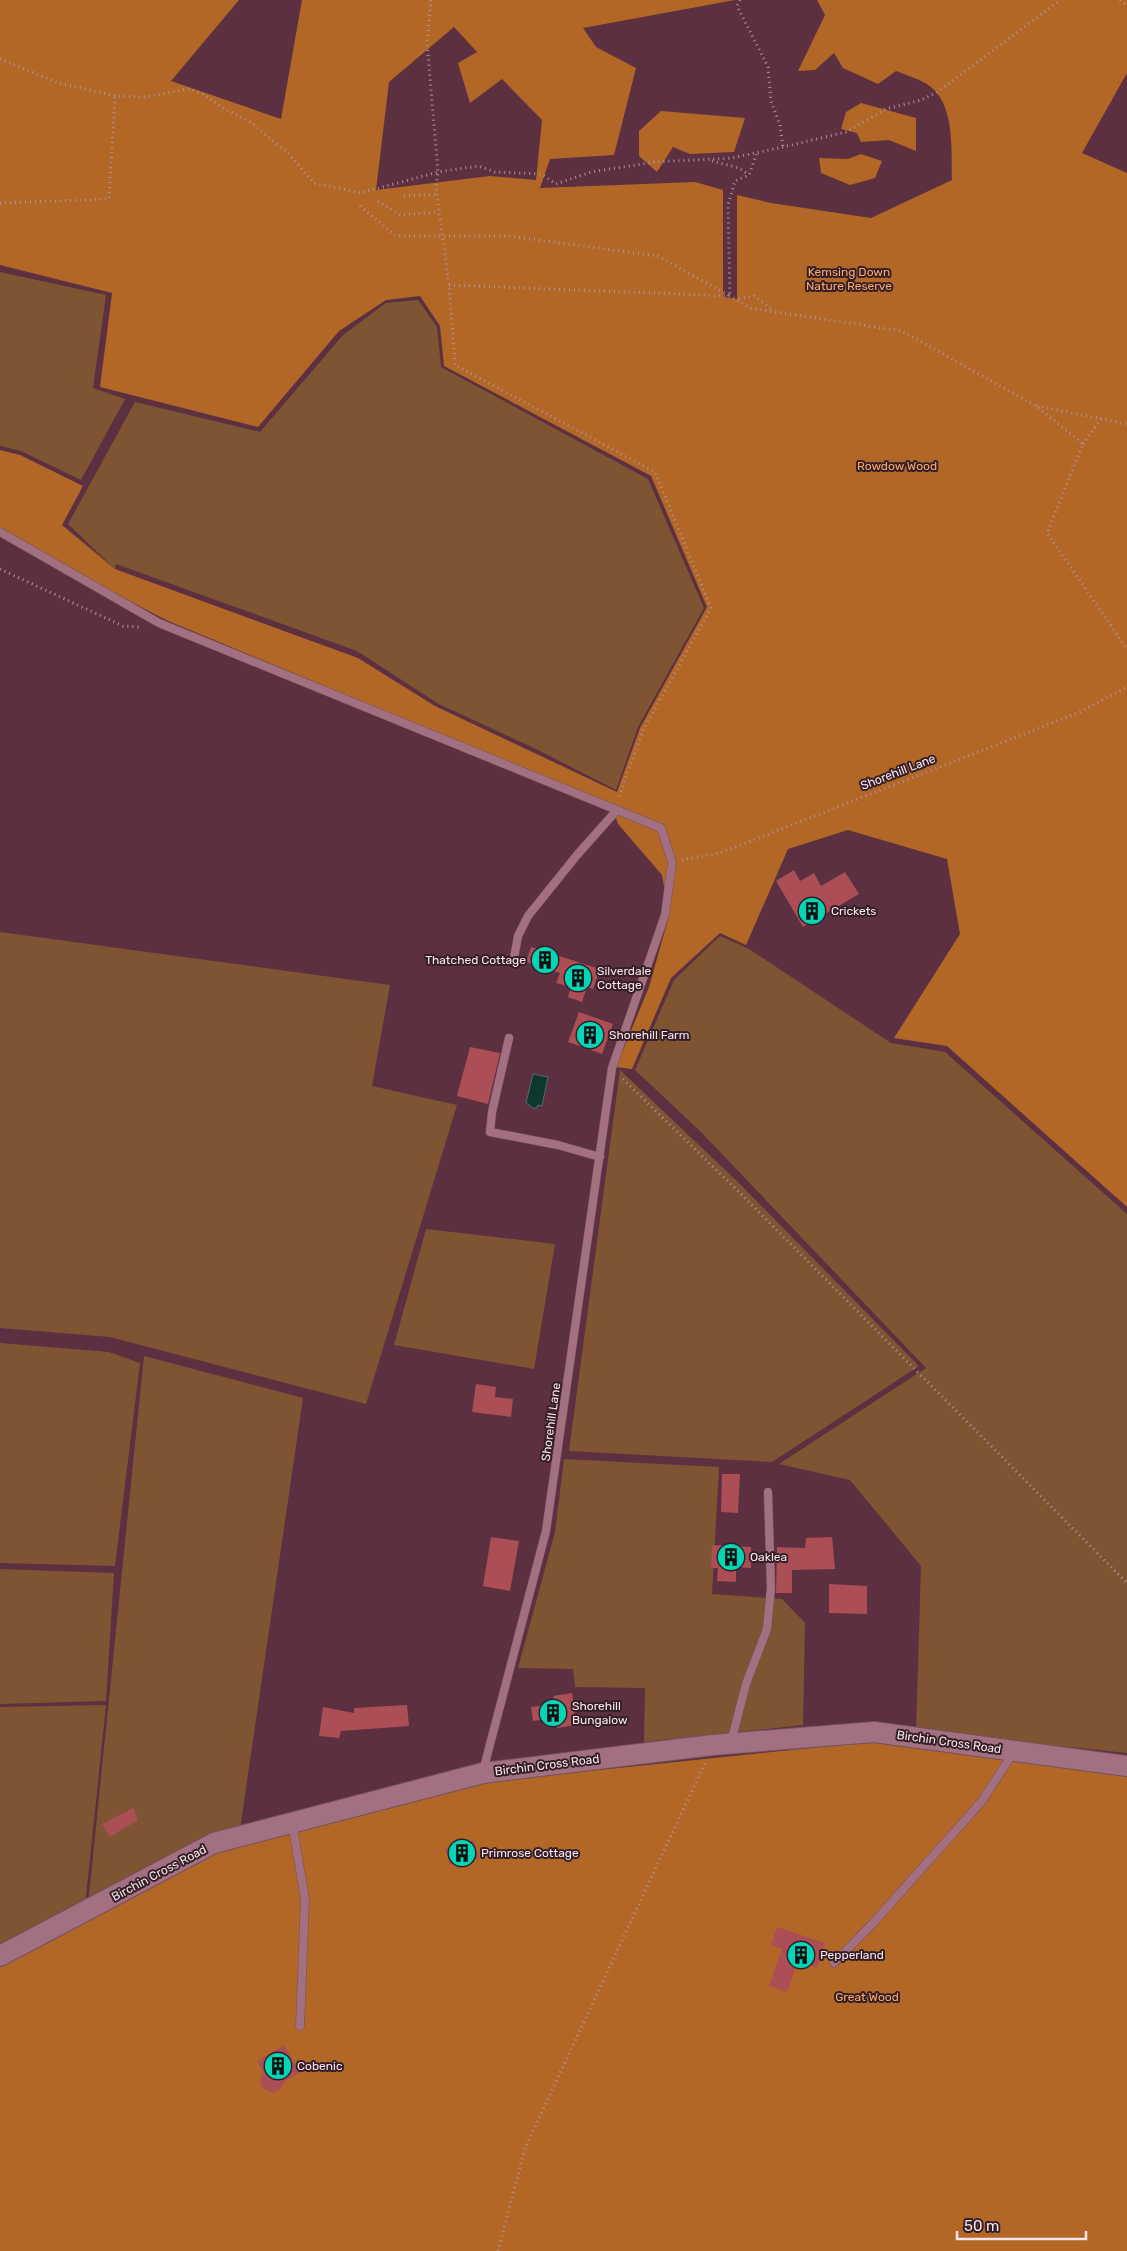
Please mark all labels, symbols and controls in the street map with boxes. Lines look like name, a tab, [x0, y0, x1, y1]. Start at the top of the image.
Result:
park label: Kemsing Down Nature Reserve	[806, 265, 892, 293]
park label: Rowdow Wood	[857, 459, 937, 473]
street label: Shorehill Lane	[859, 751, 938, 793]
building icon: Crickets	[797, 896, 827, 926]
place label: Crickets	[831, 904, 876, 918]
building icon: Thatched Cottage	[530, 945, 560, 975]
place label: Thatched Cottage	[425, 953, 526, 967]
building icon: Silverdale Cottage	[563, 963, 593, 993]
place label: Silverdale Cottage	[597, 964, 652, 992]
building icon: Shorehill Farm	[575, 1020, 605, 1050]
place label: Shorehill Farm	[609, 1028, 689, 1042]
street label: Shorehill Lane	[539, 1382, 563, 1462]
building icon: Oaklea	[716, 1542, 746, 1572]
place label: Oaklea	[750, 1550, 787, 1564]
building icon: Shorehill Bungalow	[538, 1698, 568, 1728]
place label: Shorehill Bungalow	[572, 1699, 628, 1727]
street label: Birchin Cross Road	[896, 1728, 1002, 1756]
street label: Birchin Cross Road	[494, 1752, 600, 1778]
building icon: Primrose Cottage	[447, 1838, 477, 1868]
street label: Birchin Cross Road	[109, 1842, 209, 1904]
place label: Primrose Cottage	[481, 1846, 579, 1860]
building icon: Pepperland	[786, 1940, 816, 1970]
place label: Pepperland	[820, 1948, 884, 1962]
park label: Great Wood	[835, 1990, 899, 2004]
building icon: Cobenic	[263, 2051, 293, 2081]
place label: Cobenic	[297, 2059, 343, 2073]
scale bar	[957, 2208, 1086, 2240]
text: 50 m	[964, 2217, 999, 2235]

